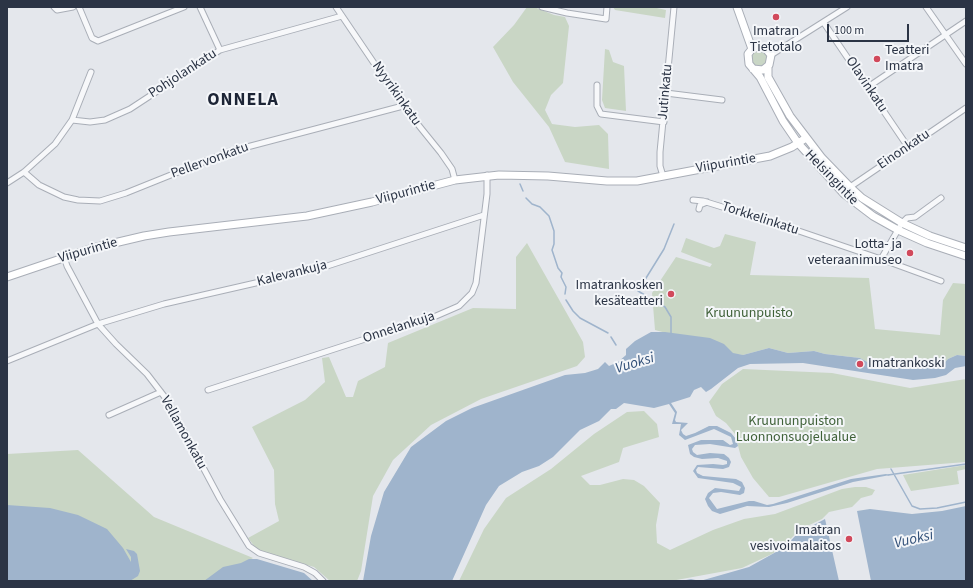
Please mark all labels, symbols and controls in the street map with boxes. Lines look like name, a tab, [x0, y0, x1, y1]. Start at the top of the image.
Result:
marker: Imatran Tietotalo	[771, 12, 781, 22]
scale bar	[829, 16, 911, 42]
text: 100 m	[834, 22, 864, 39]
place label: Imatran Tietotalo	[750, 24, 802, 56]
place label: Teatteri Imatra	[885, 43, 929, 76]
street label: Pohjolankatu	[146, 46, 220, 102]
street label: Olavinkatu	[841, 54, 891, 116]
marker: Teatteri Imatra	[872, 54, 882, 64]
street label: Nyyrikinkatu	[368, 59, 424, 129]
street label: Jutinkatu	[655, 63, 677, 121]
district label: ONNELA	[207, 90, 279, 112]
street label: Einonkatu	[875, 126, 933, 174]
street label: Pellervonkatu	[169, 139, 251, 183]
street label: Helsingintie	[801, 147, 861, 209]
street label: Viipurintie	[695, 150, 757, 178]
street label: Viipurintie	[375, 177, 437, 209]
street label: Torkkelinkatu	[719, 199, 801, 239]
street label: Viipurintie	[57, 235, 119, 267]
place label: Lotta- ja veteraanimuseo	[808, 237, 902, 270]
marker: Lotta- ja veteraanimuseo	[905, 248, 915, 258]
street label: Kalevankuja	[255, 257, 329, 291]
place label: Imatrankosken kesäteatteri	[575, 278, 663, 310]
marker: Imatrankosken kesäteatteri	[666, 289, 676, 299]
park label: Kruununpuisto	[705, 306, 793, 322]
street label: Onnelankuja	[361, 308, 437, 348]
water label: Vuoksi	[614, 350, 656, 378]
place label: Imatrankoski	[868, 356, 945, 372]
marker: Imatrankoski	[855, 359, 865, 369]
street label: Vellamonkatu	[156, 394, 210, 472]
park label: Kruununpuiston Luonnonsuojelualue	[736, 414, 856, 446]
place label: Imatran vesivoimalaitos	[750, 523, 841, 556]
water label: Vuoksi	[893, 527, 935, 553]
marker: Imatran vesivoimalaitos	[844, 534, 854, 544]

